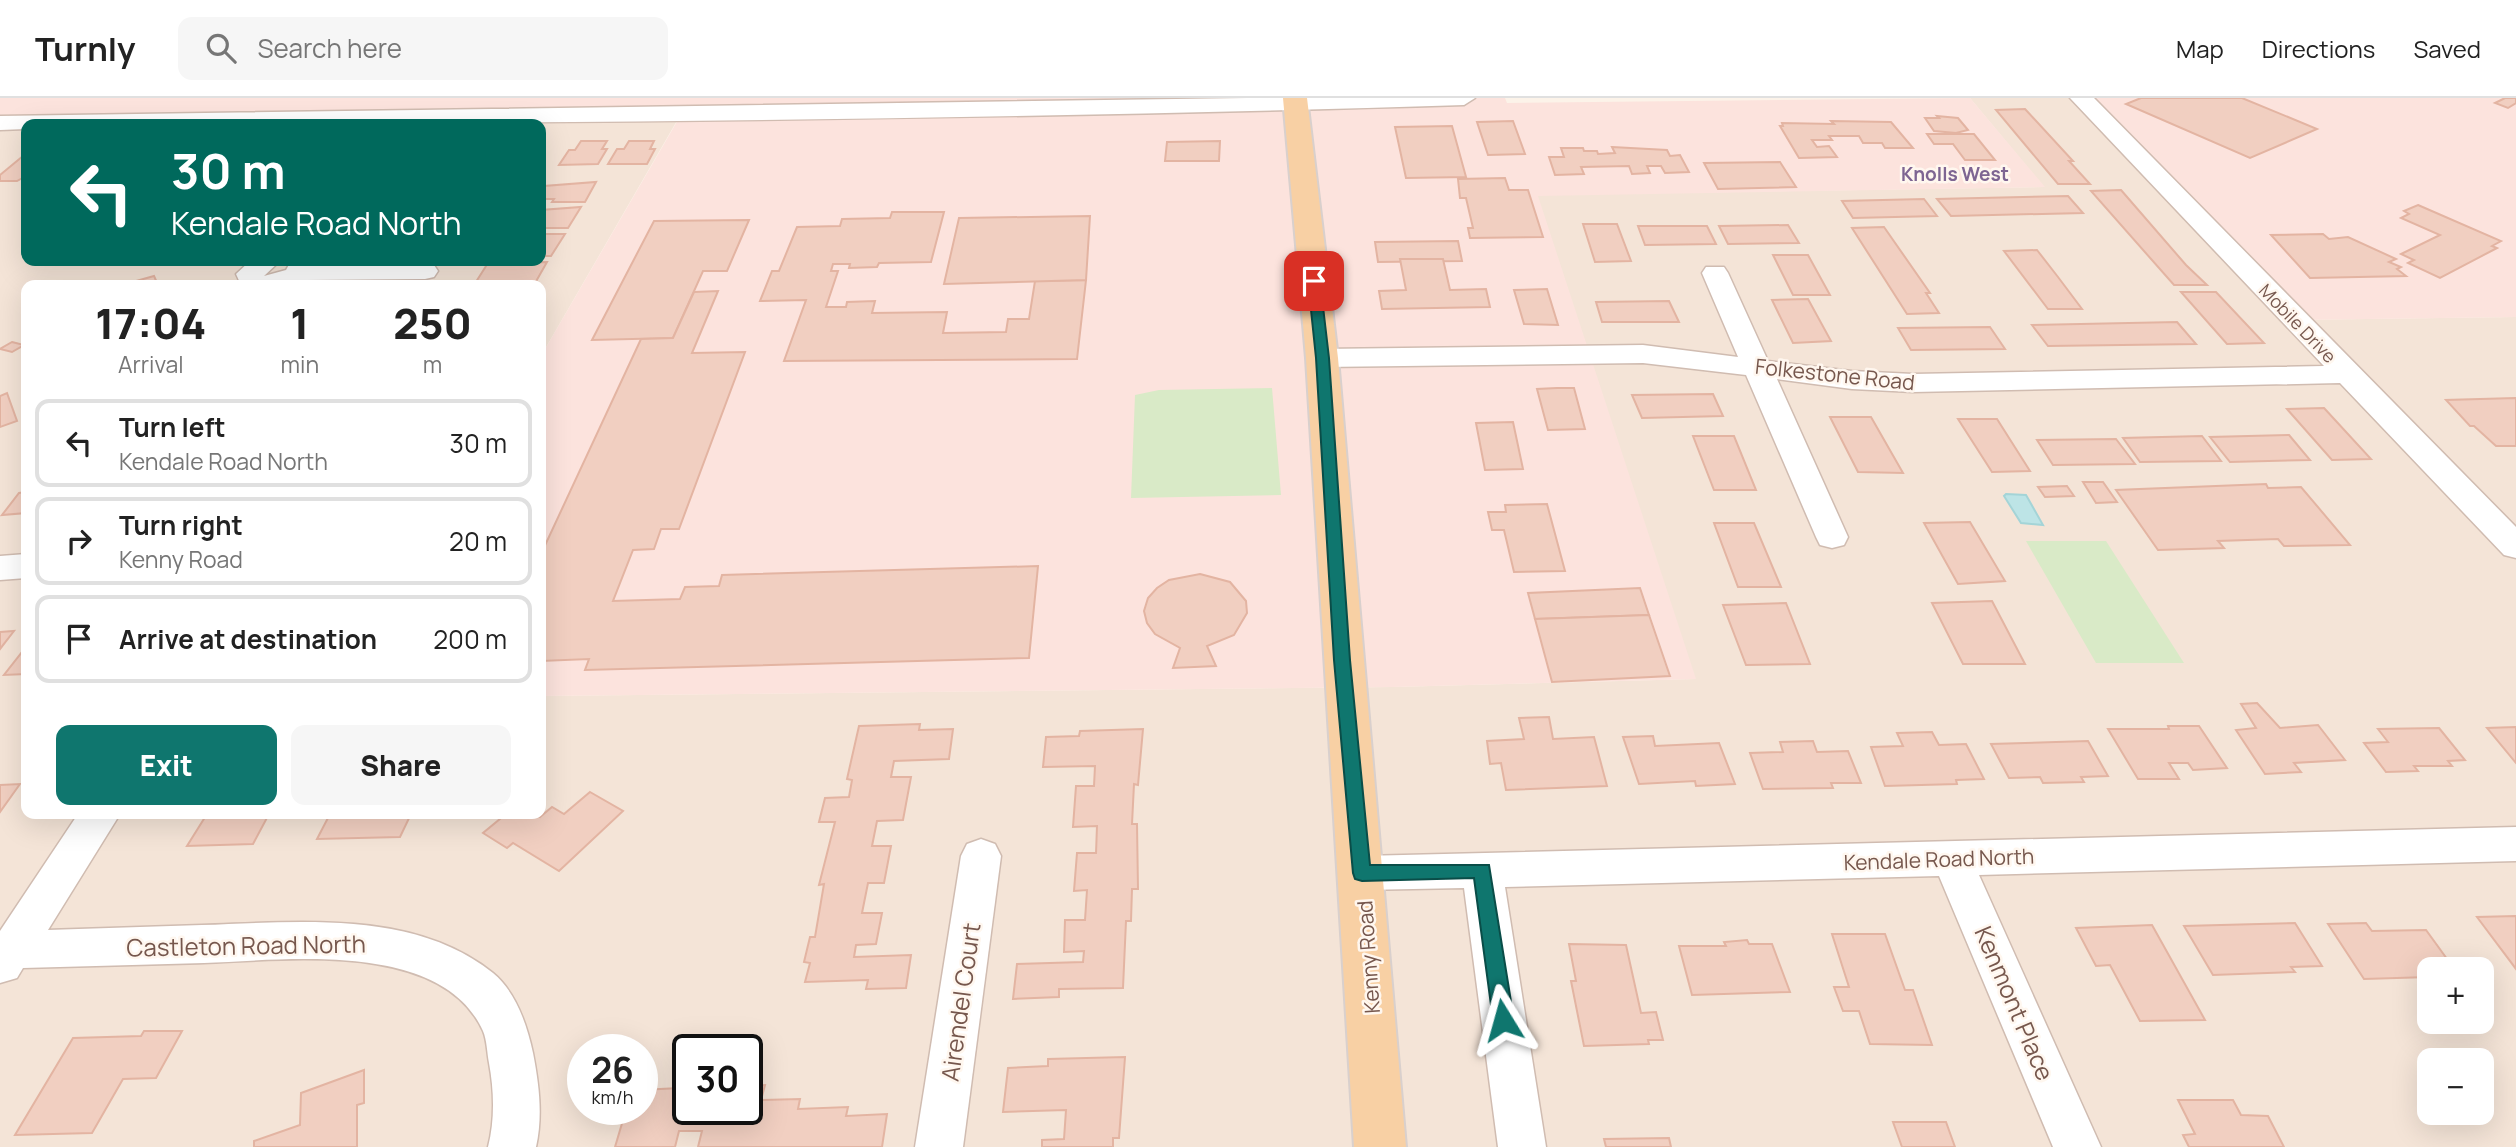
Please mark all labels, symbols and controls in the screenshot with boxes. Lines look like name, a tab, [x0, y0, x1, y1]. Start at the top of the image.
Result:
search box	[178, 17, 668, 80]
text: Turnly	[35, 26, 136, 71]
icon: search	[202, 29, 240, 67]
text: Search here	[258, 30, 402, 66]
text: Map	[2176, 32, 2224, 65]
text: Directions	[2262, 32, 2375, 65]
text: Saved	[2413, 32, 2481, 65]
text: 30 m	[171, 137, 286, 204]
icon: left	[56, 147, 147, 238]
district label: Knolls West	[1901, 161, 2009, 187]
text: Kendale Road North	[171, 201, 462, 245]
pin	[1284, 251, 1344, 311]
icon: arrive	[1295, 262, 1333, 300]
street label: Mobile Drive	[2254, 278, 2342, 368]
text: 17:04	[95, 294, 206, 352]
text: 1	[290, 294, 309, 352]
text: 250	[393, 294, 472, 352]
text: Arrival	[118, 348, 184, 380]
text: min	[281, 348, 319, 380]
text: m	[423, 348, 442, 380]
street label: Folkestone Road	[1754, 352, 1916, 396]
text: Turn left	[119, 409, 226, 445]
icon: left	[60, 424, 98, 462]
text: 30 m	[450, 425, 507, 461]
text: Kendale Road North	[119, 445, 328, 477]
text: Turn right	[119, 507, 243, 543]
icon: right	[60, 522, 98, 560]
text: 20 m	[449, 523, 507, 559]
text: Kenny Road	[119, 543, 243, 575]
icon: arrive	[60, 620, 98, 658]
text: Arrive at destination	[119, 621, 377, 657]
text: 200 m	[433, 621, 507, 657]
button: Exit	[56, 725, 277, 805]
button: Share	[291, 725, 511, 805]
street label: Kendale Road North	[1843, 842, 2035, 876]
street label: Kenny Road	[1350, 900, 1386, 1014]
street label: Airendel Court	[933, 921, 987, 1083]
street label: Kenmont Place	[1968, 921, 2062, 1085]
street label: Castleton Road North	[126, 926, 366, 964]
map controls	[2417, 957, 2494, 1125]
button: +	[2417, 957, 2494, 1034]
position arrow	[1466, 983, 1540, 1057]
speed limit sign: 30	[672, 1034, 763, 1125]
text: 26	[591, 1046, 634, 1094]
button: −	[2417, 1048, 2494, 1125]
text: km/h	[592, 1085, 633, 1109]

